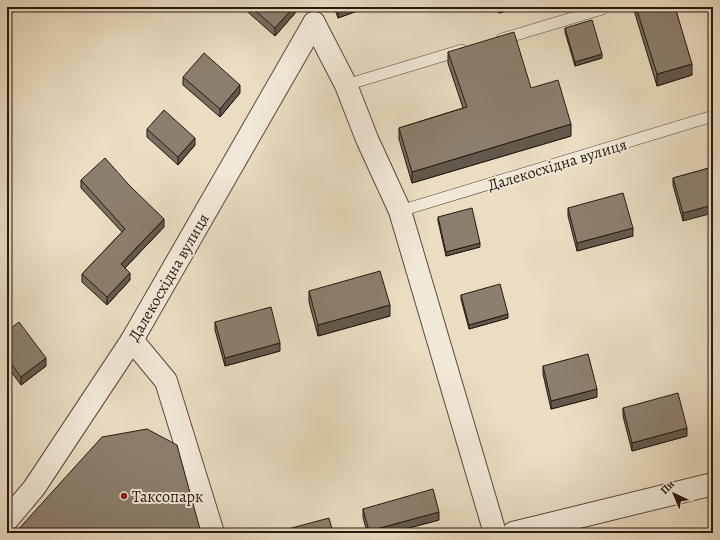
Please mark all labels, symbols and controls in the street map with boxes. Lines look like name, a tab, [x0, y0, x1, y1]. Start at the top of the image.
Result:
street label: Далекосхідна вулиця	[485, 133, 630, 197]
street label: Далекосхідна вулиця	[123, 209, 215, 346]
north arrow	[654, 474, 694, 514]
text: Пн	[657, 476, 678, 498]
place label: Таксопарк	[132, 486, 203, 508]
marker: Таксопарк	[119, 491, 129, 501]

